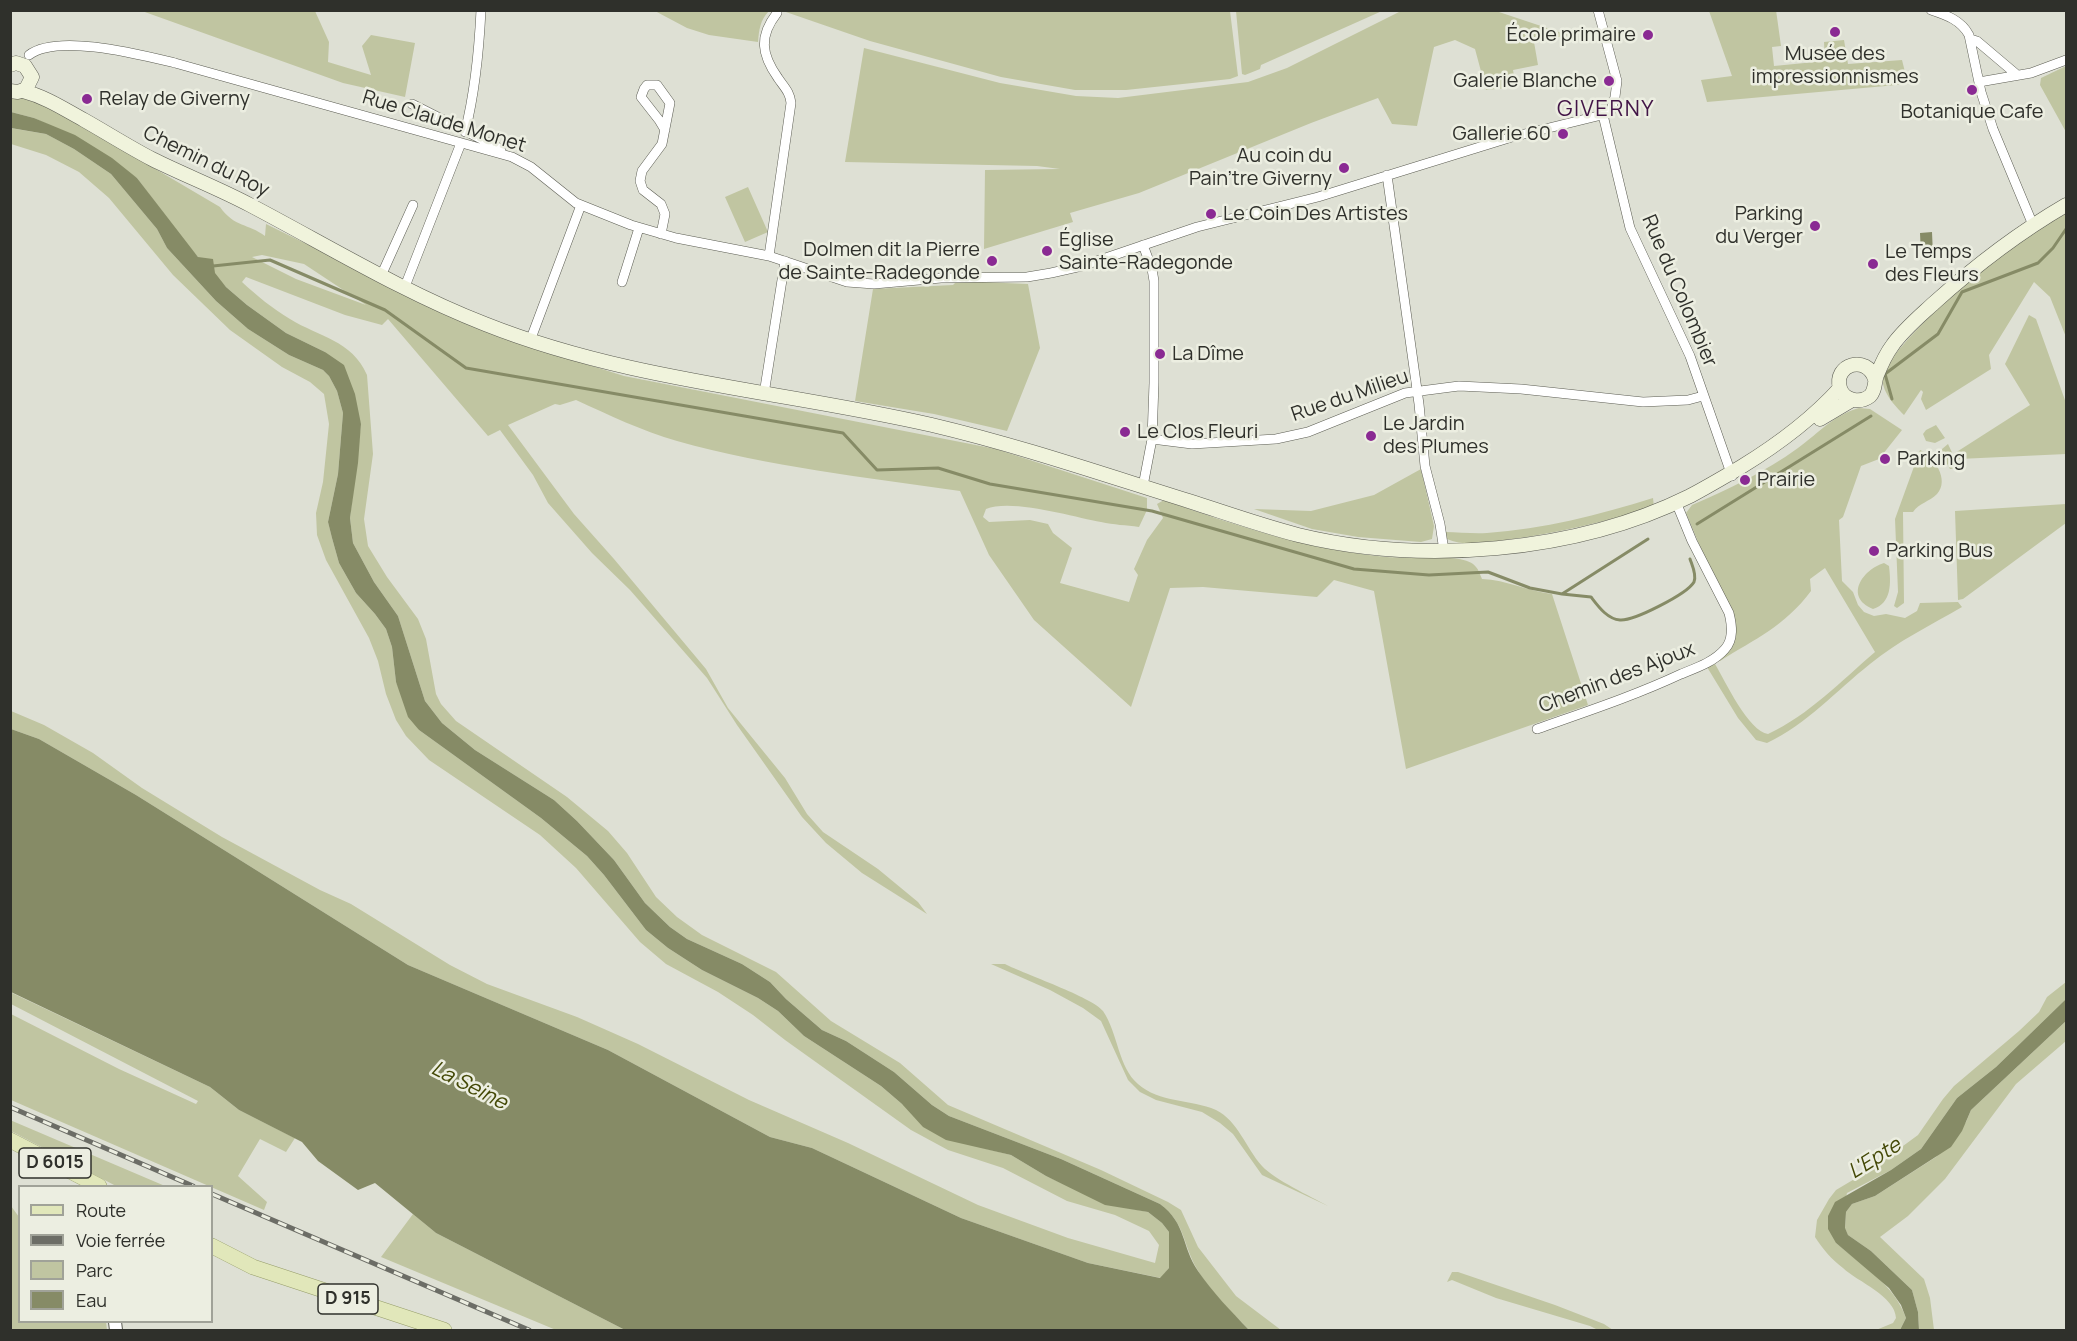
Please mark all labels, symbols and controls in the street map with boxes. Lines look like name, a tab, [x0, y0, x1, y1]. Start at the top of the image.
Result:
place label: École primaire	[1506, 23, 1636, 47]
marker: Musée des impressionnismes	[1828, 25, 1842, 39]
marker: École primaire	[1641, 28, 1655, 42]
place label: Musée des impressionnismes	[1751, 42, 1919, 89]
place label: Galerie Blanche	[1453, 69, 1597, 93]
marker: Galerie Blanche	[1602, 74, 1616, 88]
marker: Botanique Cafe	[1965, 83, 1979, 97]
street label: Rue Claude Monet	[359, 86, 529, 158]
place label: Relay de Giverny	[99, 87, 250, 111]
marker: Relay de Giverny	[80, 92, 94, 106]
district label: GIVERNY	[1557, 97, 1655, 123]
place label: Botanique Cafe	[1901, 100, 2043, 124]
street label: Chemin du Roy	[139, 121, 273, 203]
place label: Gallerie 60	[1453, 122, 1551, 146]
marker: Gallerie 60	[1556, 127, 1570, 141]
place label: Au coin du Pain'tre Giverny	[1189, 144, 1332, 191]
marker: Au coin du Pain'tre Giverny	[1337, 161, 1351, 175]
place label: Le Coin Des Artistes	[1223, 202, 1408, 226]
place label: Parking du Verger	[1715, 202, 1803, 249]
marker: Le Coin Des Artistes	[1204, 207, 1218, 221]
street label: Rue du Colombier	[1636, 211, 1722, 371]
marker: Parking du Verger	[1808, 219, 1822, 233]
place label: Église Sainte-Radegonde	[1059, 228, 1233, 275]
place label: Dolmen dit la Pierre de Sainte-Radegonde	[778, 238, 980, 285]
place label: Le Temps des Fleurs	[1885, 240, 1979, 287]
marker: Église Sainte-Radegonde	[1040, 244, 1054, 258]
marker: Dolmen dit la Pierre de Sainte-Radegonde	[985, 254, 999, 268]
marker: Le Temps des Fleurs	[1866, 257, 1880, 271]
place label: La Dîme	[1172, 342, 1244, 366]
marker: La Dîme	[1153, 347, 1167, 361]
street label: Rue du Milieu	[1288, 365, 1412, 427]
place label: Le Jardin des Plumes	[1383, 412, 1489, 459]
place label: Le Clos Fleuri	[1137, 420, 1258, 444]
marker: Le Clos Fleuri	[1118, 425, 1132, 439]
marker: Le Jardin des Plumes	[1364, 429, 1378, 443]
place label: Parking	[1897, 447, 1965, 471]
marker: Parking	[1878, 452, 1892, 466]
place label: Prairie	[1757, 468, 1815, 492]
marker: Prairie	[1738, 473, 1752, 487]
place label: Parking Bus	[1886, 539, 1993, 563]
marker: Parking Bus	[1867, 544, 1881, 558]
street label: Chemin des Ajoux	[1536, 637, 1698, 719]
water label: La Seine	[427, 1056, 511, 1116]
water label: L'Epte	[1844, 1133, 1906, 1185]
road number: D 6015	[19, 1148, 91, 1178]
legend	[18, 1185, 213, 1323]
text: Route	[76, 1198, 126, 1222]
text: Voie ferrée	[76, 1228, 165, 1252]
text: Parc	[76, 1258, 113, 1282]
road number: D 915	[318, 1284, 378, 1314]
text: Eau	[76, 1288, 107, 1312]

